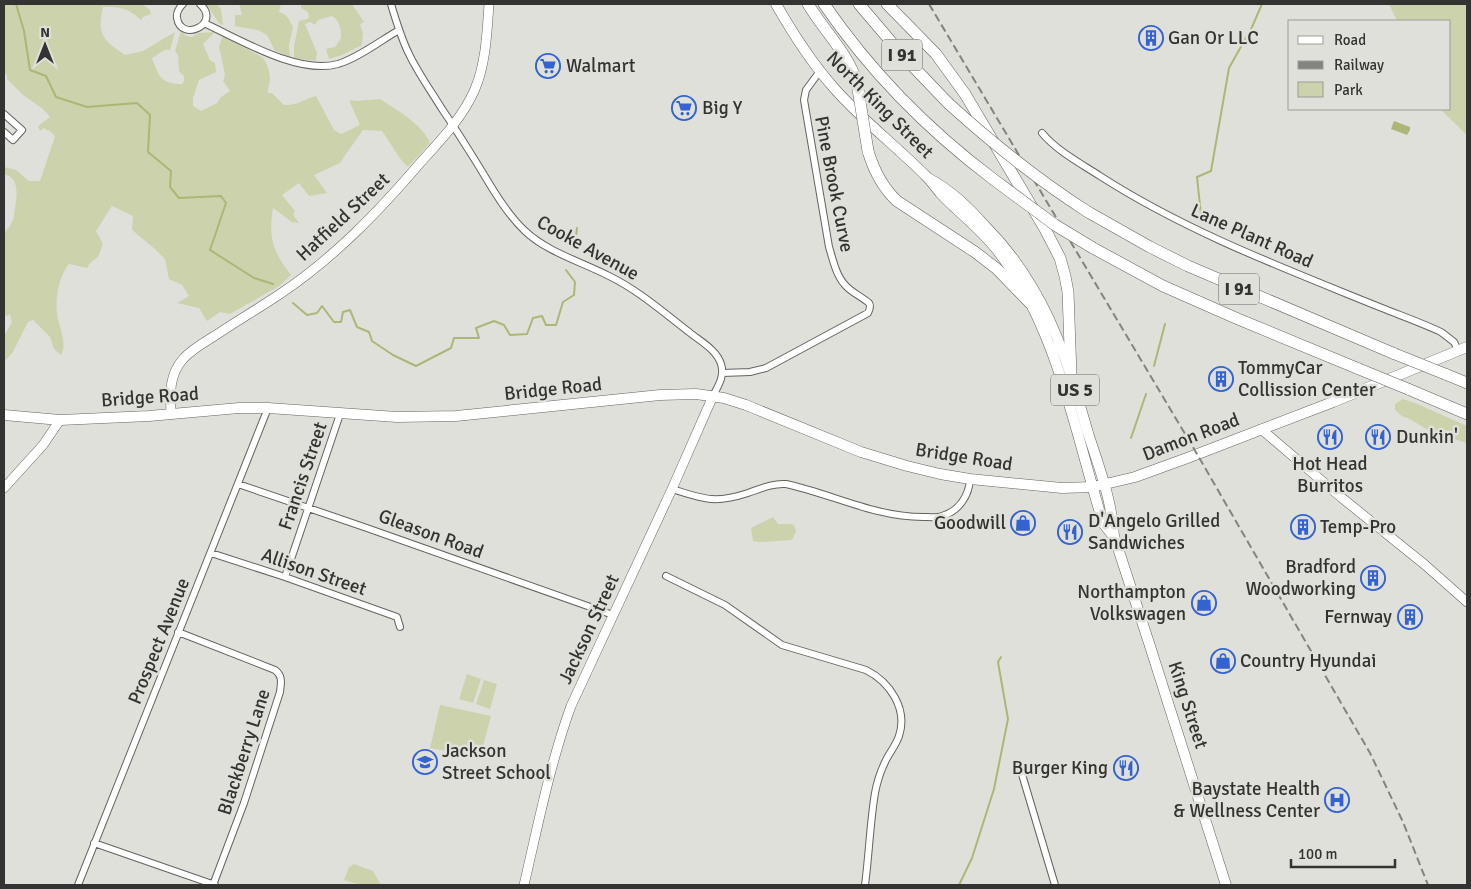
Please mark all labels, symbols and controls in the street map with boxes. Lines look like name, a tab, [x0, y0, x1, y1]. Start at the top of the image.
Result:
north arrow	[20, 20, 70, 70]
legend	[1288, 20, 1451, 110]
text: N	[40, 24, 50, 41]
building icon: Gan Or LLC	[1138, 25, 1164, 51]
place label: Gan Or LLC	[1168, 26, 1259, 50]
text: Road	[1334, 31, 1366, 49]
road number: I 91	[882, 40, 922, 70]
street label: North King Street	[821, 46, 939, 164]
supermarket icon: Walmart	[535, 53, 561, 79]
place label: Walmart	[566, 54, 636, 78]
text: Railway	[1334, 56, 1384, 74]
text: Park	[1334, 81, 1363, 99]
supermarket icon: Big Y	[671, 95, 697, 121]
place label: Big Y	[702, 96, 743, 120]
street label: Pine Brook Curve	[809, 114, 859, 254]
street label: Hatfield Street	[291, 167, 395, 266]
street label: Lane Plant Road	[1187, 198, 1317, 274]
street label: Cooke Avenue	[533, 210, 643, 286]
road number: I 91	[1219, 274, 1259, 304]
place label: TommyCar Collission Center	[1238, 356, 1376, 402]
building icon: TommyCar Collission Center	[1208, 366, 1234, 392]
street label: Bridge Road	[503, 372, 603, 406]
road number: US 5	[1051, 374, 1099, 406]
street label: Bridge Road	[100, 382, 200, 412]
street label: Damon Road	[1139, 408, 1243, 466]
street label: Francis Street	[273, 419, 333, 533]
restaurant icon: Hot Head Burritos	[1317, 424, 1343, 450]
restaurant icon: Dunkin'	[1365, 424, 1391, 450]
place label: Dunkin'	[1396, 425, 1458, 449]
street label: Bridge Road	[914, 437, 1014, 477]
place label: Hot Head Burritos	[1292, 452, 1368, 498]
street label: Gleason Road	[375, 504, 487, 564]
place label: D'Angelo Grilled Sandwiches	[1088, 509, 1220, 555]
shop icon: Goodwill	[1010, 510, 1036, 536]
place label: Goodwill	[934, 511, 1006, 535]
building icon: Temp-Pro	[1290, 514, 1316, 540]
place label: Temp-Pro	[1320, 515, 1396, 539]
restaurant icon: D'Angelo Grilled Sandwiches	[1057, 519, 1083, 545]
street label: Allison Street	[258, 543, 370, 601]
place label: Bradford Woodworking	[1245, 555, 1356, 601]
building icon: Bradford Woodworking	[1360, 565, 1386, 591]
street label: Jackson Street	[553, 570, 625, 688]
street label: Prospect Avenue	[123, 574, 195, 708]
place label: Northampton Volkswagen	[1077, 580, 1186, 626]
shop icon: Northampton Volkswagen	[1191, 590, 1217, 616]
building icon: Fernway	[1397, 604, 1423, 630]
place label: Fernway	[1324, 605, 1392, 629]
shop icon: Country Hyundai	[1210, 648, 1236, 674]
place label: Country Hyundai	[1240, 649, 1377, 673]
street label: King Street	[1163, 658, 1214, 752]
street label: Blackberry Lane	[212, 686, 276, 818]
place label: Jackson Street School	[442, 739, 551, 785]
school or university icon: Jackson Street School	[412, 749, 438, 775]
restaurant icon: Burger King	[1113, 755, 1139, 781]
place label: Burger King	[1012, 756, 1108, 780]
place label: Baystate Health & Wellness Center	[1173, 777, 1320, 823]
hospital icon: Baystate Health & Wellness Center	[1324, 787, 1350, 813]
scale bar	[1291, 836, 1395, 868]
text: 100 m	[1298, 845, 1338, 863]

